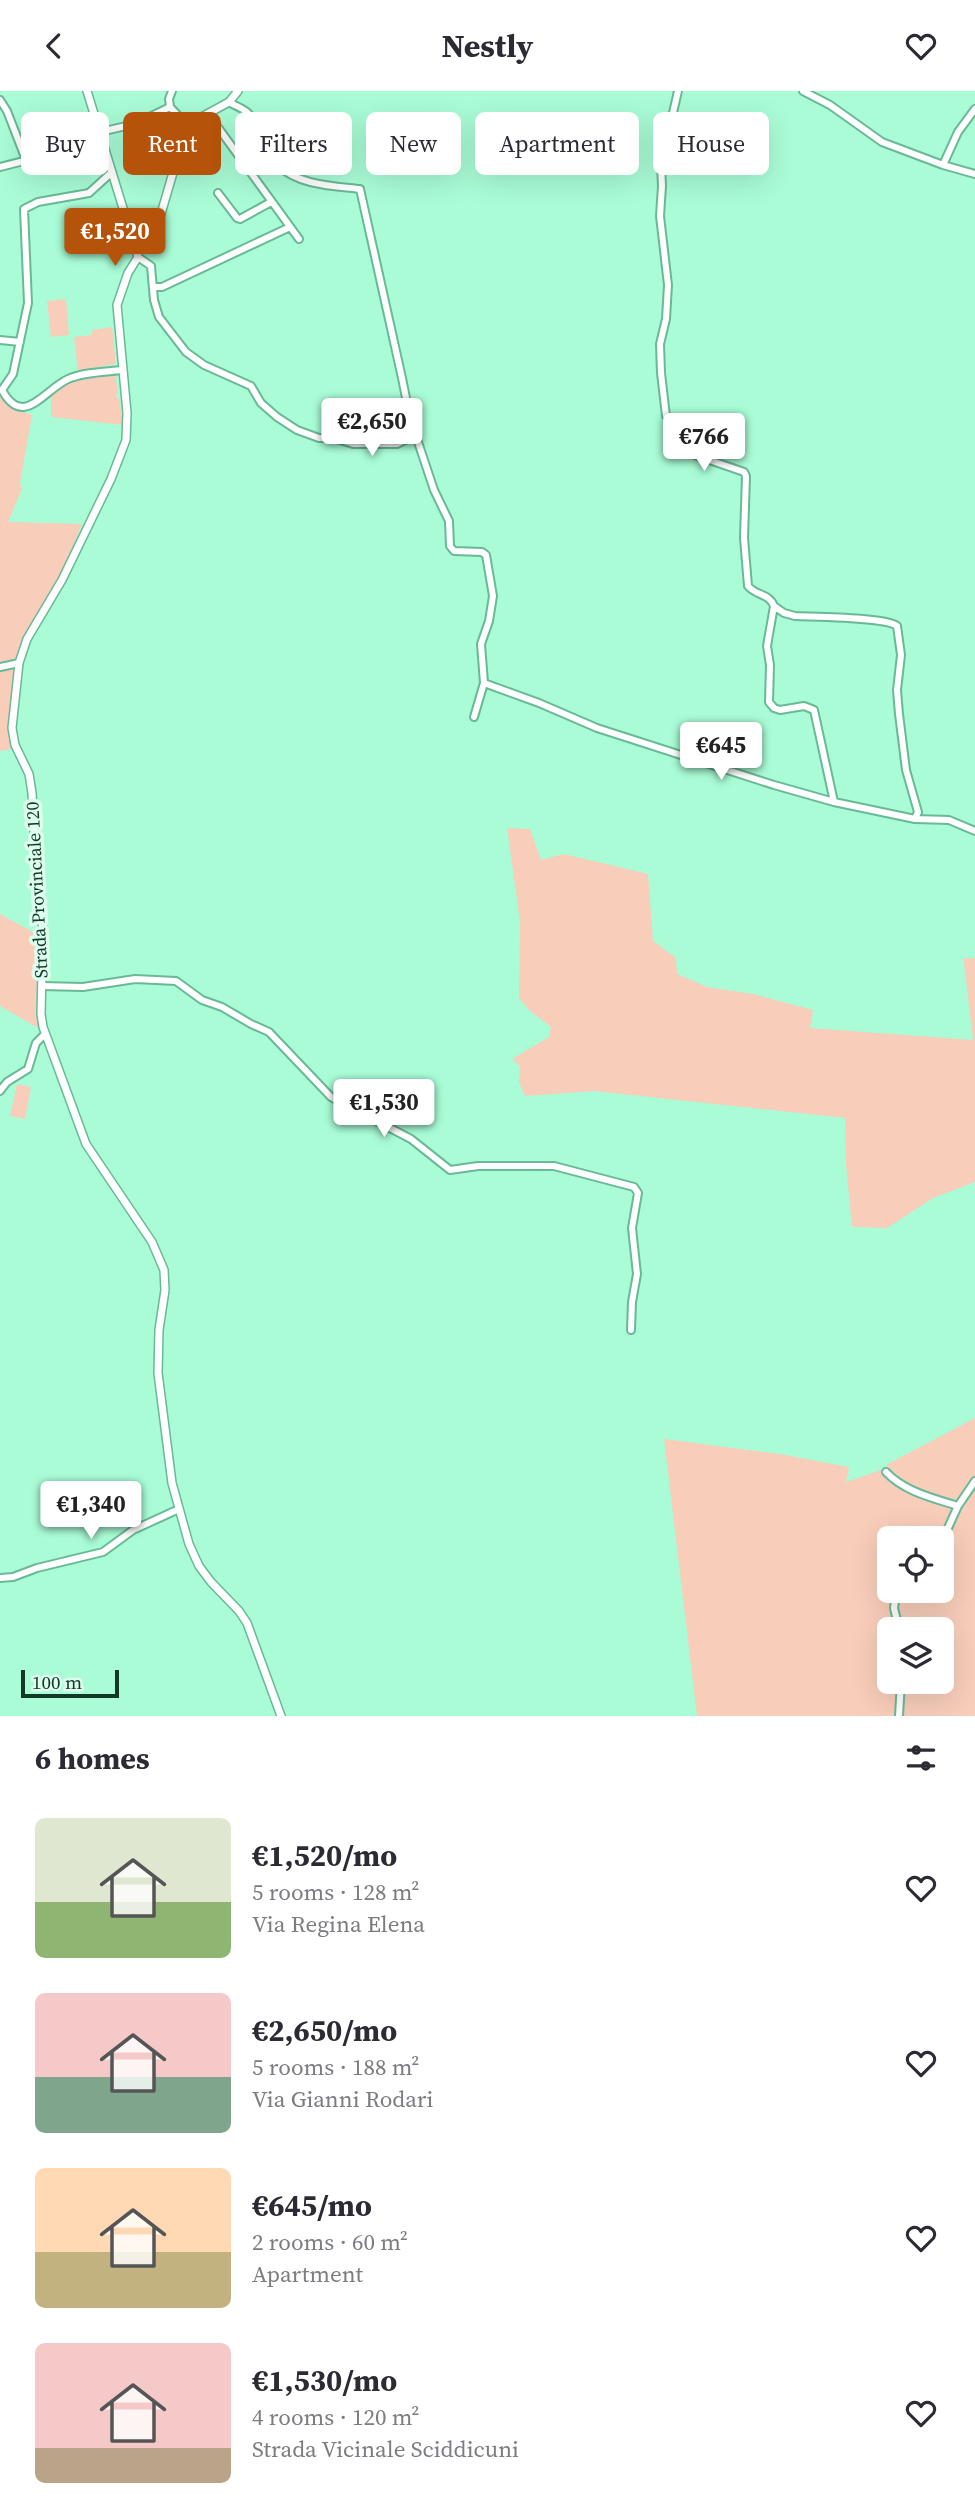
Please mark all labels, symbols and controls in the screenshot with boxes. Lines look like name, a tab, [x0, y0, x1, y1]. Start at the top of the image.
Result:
text: Nestly	[442, 24, 533, 68]
icon: back	[35, 27, 73, 65]
icon: heart	[902, 27, 940, 65]
chip: Buy	[21, 112, 109, 175]
chip: Rent	[123, 112, 221, 175]
chip: Filters	[235, 112, 352, 175]
chip: New	[366, 112, 461, 175]
chip: Apartment	[475, 112, 639, 175]
chip: House	[653, 112, 769, 175]
pin: €1,520	[58, 209, 172, 268]
text: €1,520	[80, 215, 150, 247]
pin: €2,650	[315, 399, 429, 458]
text: €2,650	[337, 405, 407, 437]
pin: €766	[663, 413, 745, 473]
text: €766	[679, 420, 729, 452]
pin: €645	[680, 723, 762, 782]
text: €645	[696, 729, 746, 761]
street label: Strada Provinciale 120	[19, 801, 54, 979]
pin: €1,530	[327, 1079, 441, 1139]
text: €1,530	[349, 1086, 419, 1118]
pin: €1,340	[34, 1481, 148, 1541]
text: €1,340	[56, 1488, 126, 1520]
map controls	[877, 1526, 954, 1694]
button: locate	[877, 1526, 954, 1603]
button: layers	[877, 1617, 954, 1694]
scale bar	[21, 1667, 119, 1699]
text: 100 m	[32, 1669, 82, 1695]
text: 6 homes	[35, 1738, 150, 1779]
icon: filters	[902, 1739, 940, 1777]
text: €1,520/mo	[252, 1835, 397, 1876]
icon: home	[91, 1846, 175, 1930]
icon: heart	[902, 1869, 940, 1907]
text: 5 rooms · 128 m²	[252, 1876, 419, 1908]
text: Via Regina Elena	[252, 1908, 425, 1940]
text: €2,650/mo	[252, 2010, 397, 2051]
icon: home	[91, 2021, 175, 2105]
icon: heart	[902, 2044, 940, 2082]
text: 5 rooms · 188 m²	[252, 2051, 419, 2083]
text: Via Gianni Rodari	[252, 2083, 433, 2115]
text: €645/mo	[252, 2185, 372, 2226]
icon: home	[91, 2196, 175, 2280]
icon: heart	[902, 2219, 940, 2257]
text: 2 rooms · 60 m²	[252, 2226, 408, 2258]
text: Apartment	[252, 2258, 363, 2290]
text: €1,530/mo	[252, 2360, 397, 2401]
icon: home	[91, 2371, 175, 2455]
icon: heart	[902, 2394, 940, 2432]
text: 4 rooms · 120 m²	[252, 2401, 419, 2433]
text: Strada Vicinale Sciddicuni	[252, 2433, 519, 2465]

